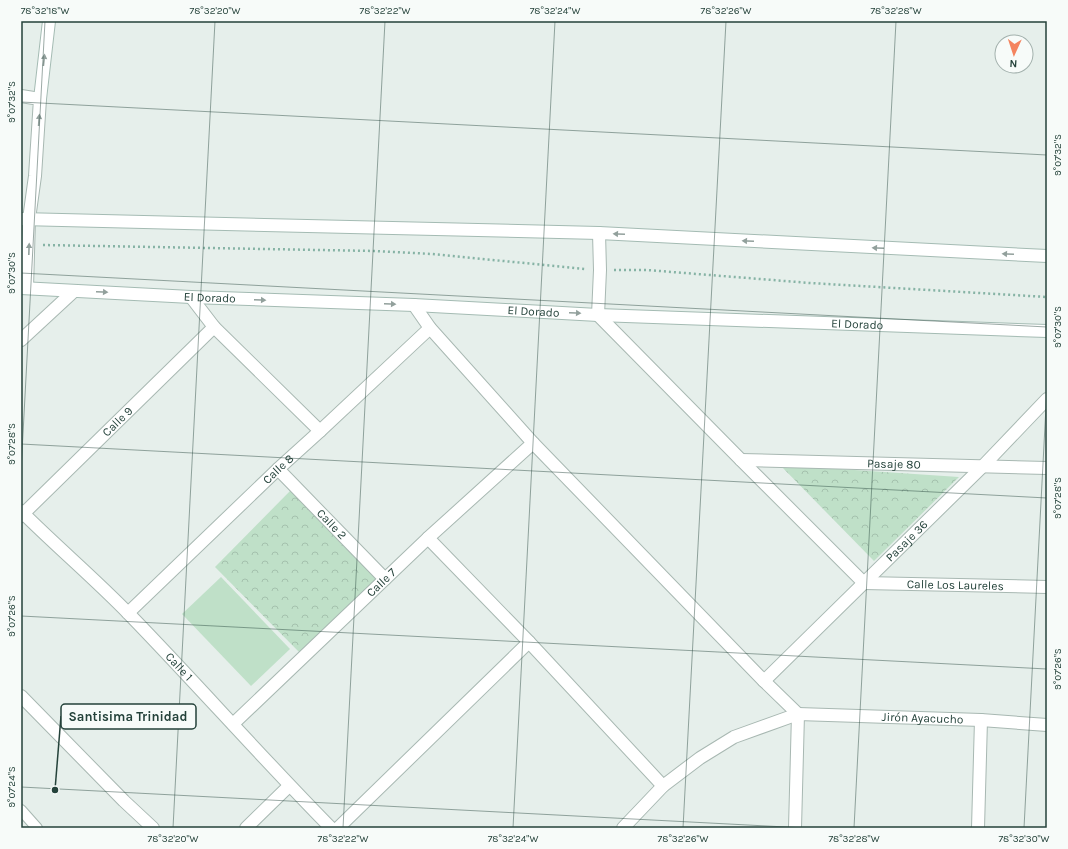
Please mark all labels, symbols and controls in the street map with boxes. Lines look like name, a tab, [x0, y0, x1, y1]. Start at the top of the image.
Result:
text: 78°32'18"W	[21, 5, 69, 17]
text: 78°32'20"W	[189, 5, 241, 17]
text: 78°32'22"W	[360, 5, 410, 17]
text: 78°32'24"W	[530, 5, 580, 17]
text: 78°32'26"W	[701, 5, 751, 17]
text: 78°32'28"W	[870, 5, 922, 17]
north arrow	[994, 34, 1034, 74]
one-way arrow	[41, 54, 48, 66]
text: N	[1009, 57, 1018, 70]
text: 9°07'32"S	[6, 81, 18, 123]
one-way arrow	[35, 114, 42, 126]
text: 9°07'32"S	[1052, 134, 1064, 176]
one-way arrow	[613, 231, 625, 238]
one-way arrow	[741, 238, 754, 244]
one-way arrow	[25, 243, 32, 255]
one-way arrow	[872, 244, 884, 251]
one-way arrow	[1002, 251, 1014, 258]
text: 9°07'30"S	[6, 252, 18, 294]
one-way arrow	[96, 289, 109, 295]
street label: El Dorado	[183, 290, 236, 306]
one-way arrow	[254, 296, 266, 303]
one-way arrow	[384, 301, 396, 308]
street label: El Dorado	[507, 303, 560, 320]
text: 9°07'30"S	[1052, 306, 1064, 348]
one-way arrow	[569, 310, 581, 317]
street label: El Dorado	[831, 316, 883, 332]
street label: Calle 9	[99, 404, 135, 439]
text: 9°07'28"S	[6, 423, 18, 465]
street label: Calle 8	[260, 451, 297, 487]
street label: Pasaje 80	[867, 456, 921, 472]
text: 9°07'28"S	[1052, 477, 1064, 519]
street label: Calle 2	[314, 506, 350, 542]
street label: Pasaje 36	[883, 517, 931, 564]
street label: Calle 7	[364, 565, 399, 600]
street label: Calle Los Laureles	[907, 577, 1004, 593]
text: 9°07'26"S	[6, 595, 18, 637]
text: 9°07'26"S	[1052, 648, 1064, 690]
street label: Calle 1	[162, 650, 196, 684]
callout: Santisima Trinidad	[61, 704, 196, 729]
text: Santisima Trinidad	[69, 709, 187, 724]
street label: Jirón Ayacucho	[882, 710, 964, 726]
text: 9°07'24"S	[6, 766, 18, 808]
text: 78°32'20"W	[147, 833, 199, 845]
text: 78°32'22"W	[318, 833, 368, 845]
text: 78°32'24"W	[488, 833, 538, 845]
text: 78°32'26"W	[658, 833, 708, 845]
text: 78°32'28"W	[828, 833, 880, 845]
text: 78°32'30"W	[998, 833, 1050, 845]

